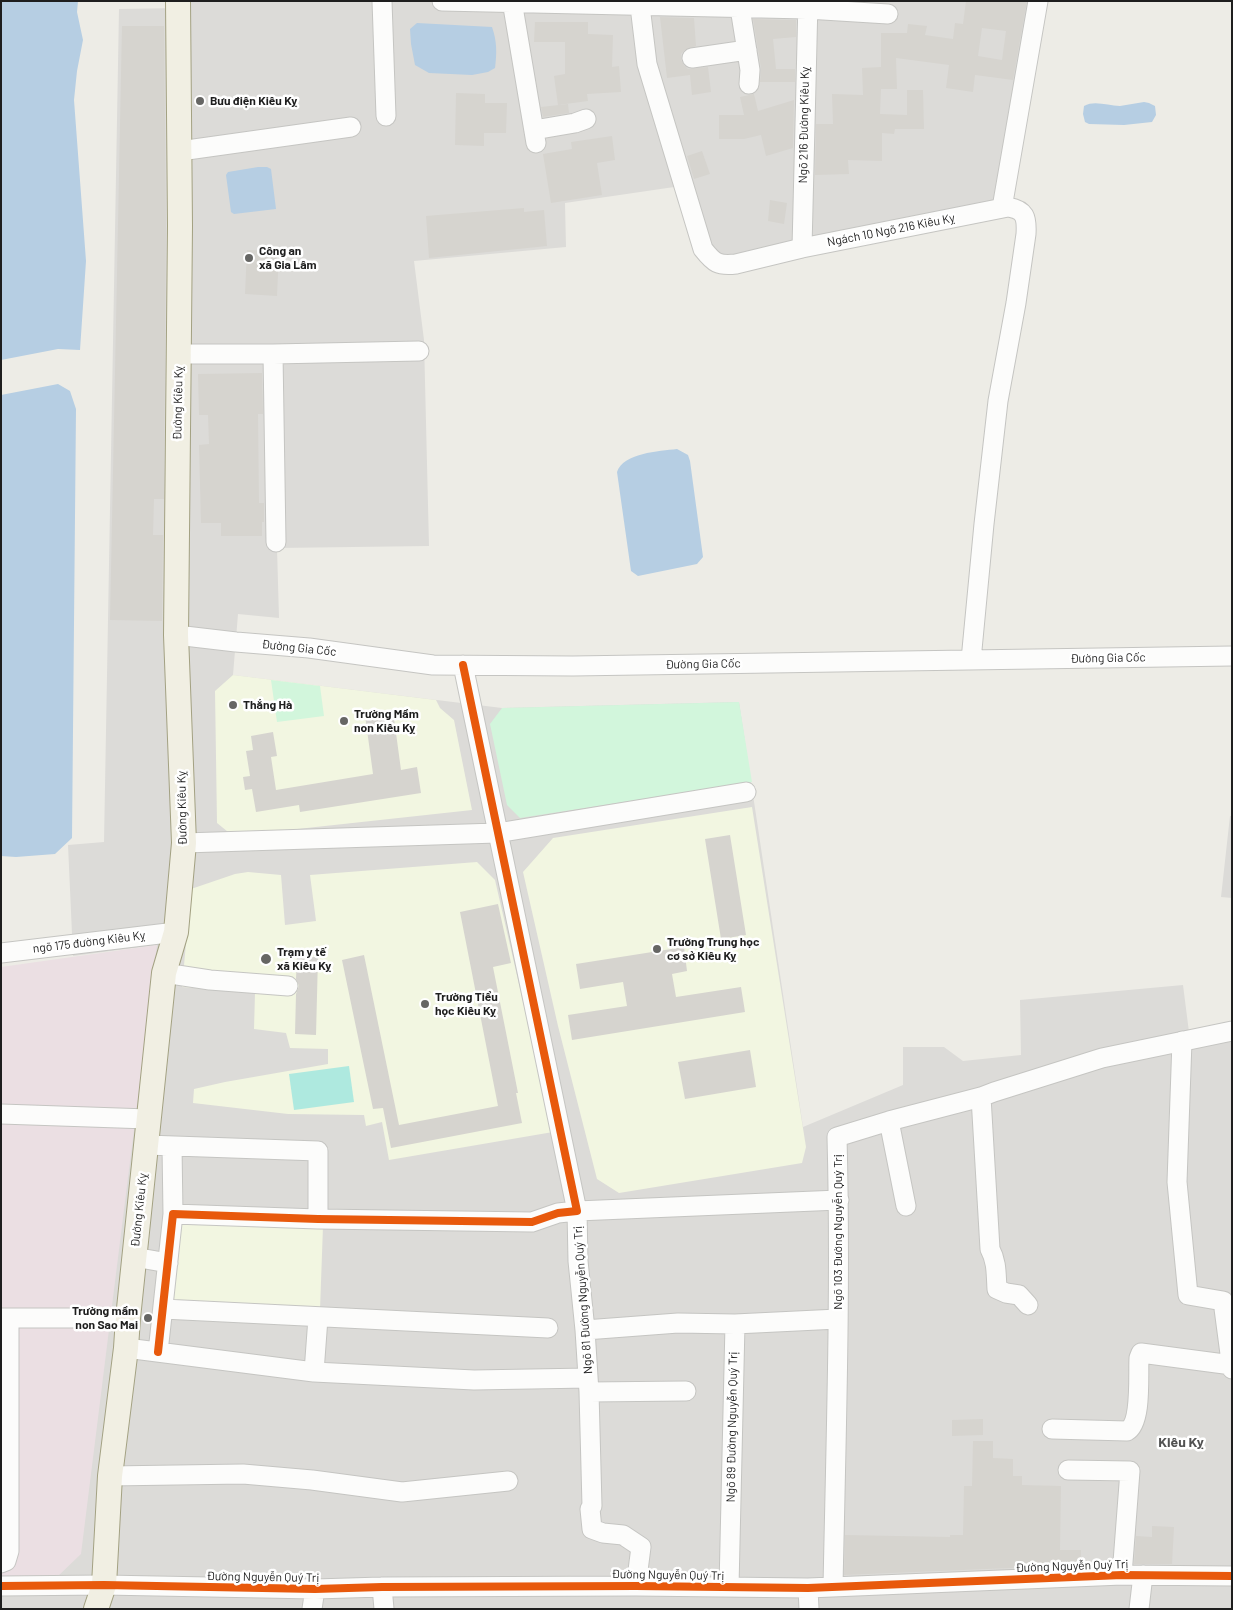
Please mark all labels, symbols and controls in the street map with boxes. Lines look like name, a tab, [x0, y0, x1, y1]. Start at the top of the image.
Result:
street label: Ngõ 216 Đường Kiêu Kỵ	[796, 66, 812, 184]
place label: Bưu điện Kiêu Kỵ	[210, 94, 297, 108]
marker: Bưu điện Kiêu Kỵ	[194, 95, 206, 107]
street label: Ngách 10 Ngõ 216 Kiêu Kỵ	[826, 211, 956, 249]
place label: Công an xã Gia Lâm	[259, 244, 317, 272]
marker: Công an xã Gia Lâm	[243, 252, 255, 264]
street label: Đường Kiêu Kỵ	[170, 366, 186, 440]
street label: Đường Gia Cốc	[261, 637, 337, 659]
street label: Đường Gia Cốc	[1070, 650, 1146, 666]
street label: Đường Gia Cốc	[665, 656, 741, 672]
place label: Thắng Hà	[243, 698, 292, 712]
marker: Thắng Hà	[227, 699, 239, 711]
place label: Trường Mầm non Kiêu Kỵ	[354, 707, 419, 735]
marker: Trường Mầm non Kiêu Kỵ	[338, 715, 350, 727]
street label: Đường Kiêu Kỵ	[174, 771, 190, 845]
street label: ngõ 175 đường Kiêu Kỵ	[32, 928, 146, 956]
place label: Trường Trung học cơ sở Kiêu Kỵ	[667, 935, 759, 963]
marker: Trường Trung học cơ sở Kiêu Kỵ	[651, 943, 663, 955]
place label: Trạm y tế xã Kiêu Kỵ	[277, 945, 331, 973]
marker: Trạm y tế xã Kiêu Kỵ	[259, 952, 273, 966]
place label: Trường Tiểu học Kiêu Kỵ	[435, 990, 498, 1018]
marker: Trường Tiểu học Kiêu Kỵ	[419, 998, 431, 1010]
street label: Ngõ 103 Đường Nguyễn Quý Trị	[831, 1154, 845, 1310]
street label: Đường Kiêu Kỵ	[128, 1172, 150, 1248]
street label: Ngõ 81 Đường Nguyễn Quý Trị	[571, 1225, 595, 1375]
place label: Trường mầm non Sao Mai	[72, 1304, 138, 1332]
marker: Trường mầm non Sao Mai	[142, 1312, 154, 1324]
street label: Ngõ 89 Đường Nguyễn Quý Trị	[723, 1351, 741, 1503]
district label: Kiêu Kỵ	[1158, 1434, 1204, 1450]
street label: Đường Nguyễn Quý Trị	[1015, 1557, 1129, 1575]
street label: Đường Nguyễn Quý Trị	[612, 1567, 724, 1583]
street label: Đường Nguyễn Quý Trị	[207, 1569, 319, 1585]

